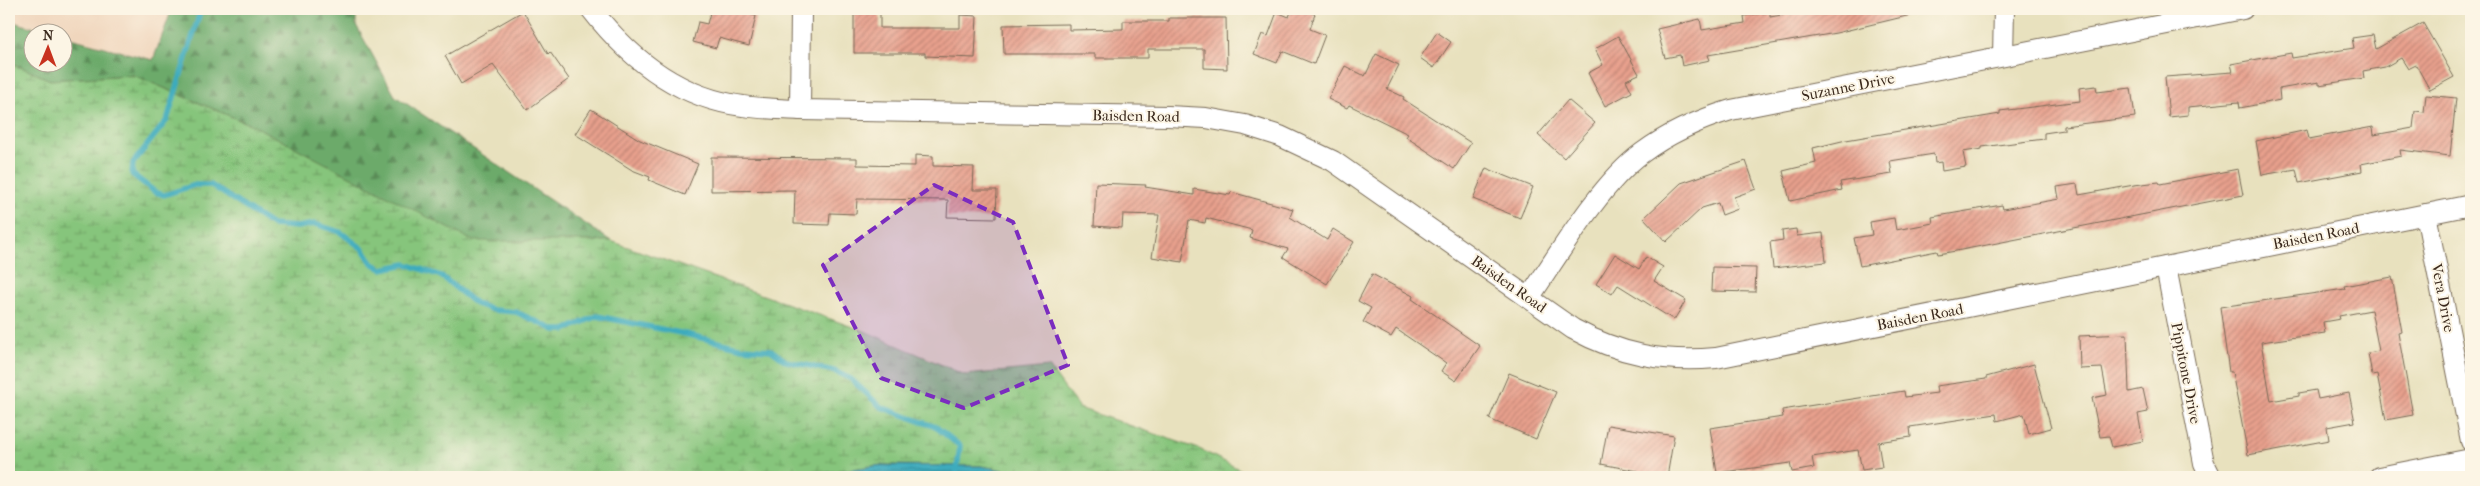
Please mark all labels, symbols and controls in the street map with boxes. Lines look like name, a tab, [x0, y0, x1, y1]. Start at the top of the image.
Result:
north arrow	[22, 22, 72, 72]
text: N	[43, 27, 54, 44]
street label: Suzanne Drive	[1800, 69, 1897, 105]
street label: Baisden Road	[1092, 106, 1181, 126]
street label: Baisden Road	[2271, 219, 2362, 253]
street label: Baisden Road	[1468, 252, 1551, 317]
street label: Vera Drive	[2427, 261, 2459, 334]
street label: Baisden Road	[1875, 300, 1966, 334]
street label: Pippitone Drive	[2167, 321, 2205, 426]

